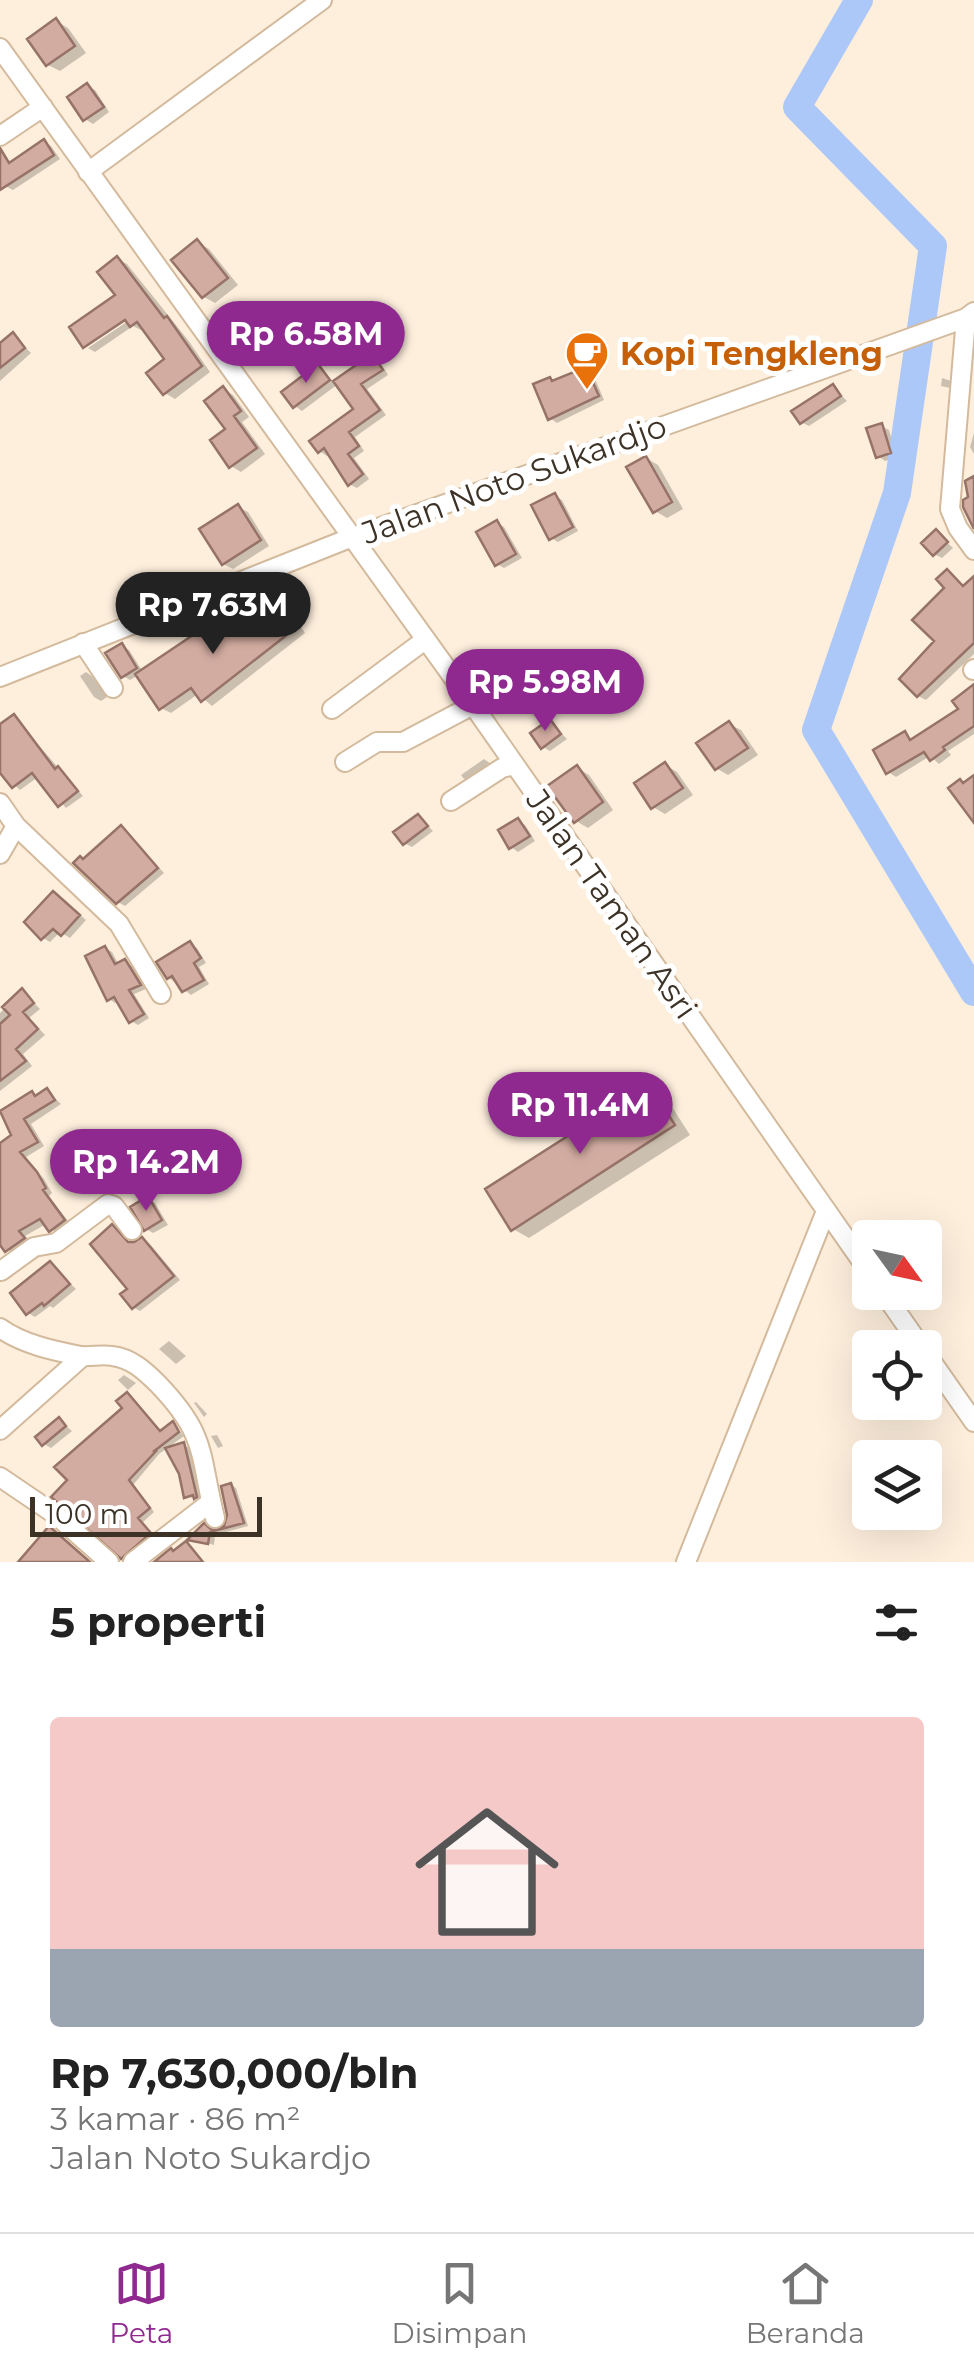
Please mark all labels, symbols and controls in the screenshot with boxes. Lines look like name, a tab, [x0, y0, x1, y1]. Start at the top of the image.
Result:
pin: Rp 6.58M	[203, 301, 409, 386]
text: Rp 6.58M	[229, 314, 383, 353]
cafe icon: Kopi Tengkleng	[564, 330, 610, 391]
place label: Kopi Tengkleng	[620, 334, 883, 373]
street label: Jalan Noto Sukardjo	[355, 406, 672, 553]
pin: Rp 7.63M	[110, 572, 316, 657]
text: Rp 7.63M	[138, 585, 288, 624]
pin: Rp 5.98M	[442, 649, 648, 734]
text: Rp 5.98M	[468, 662, 622, 701]
street label: Jalan Taman Asri	[518, 781, 706, 1026]
pin: Rp 11.4M	[477, 1072, 683, 1157]
text: Rp 11.4M	[510, 1085, 650, 1124]
pin: Rp 14.2M	[43, 1129, 249, 1214]
text: Rp 14.2M	[72, 1142, 220, 1181]
north arrow	[852, 1220, 942, 1310]
map controls	[852, 1220, 942, 1530]
button: locate	[852, 1330, 942, 1420]
button: layers	[852, 1440, 942, 1530]
scale bar	[30, 1492, 262, 1536]
text: 100 m	[45, 1497, 129, 1531]
icon: filters	[869, 1595, 924, 1650]
text: 5 properti	[50, 1596, 266, 1648]
icon: home	[397, 1782, 577, 1962]
text: Rp 7,630,000/bln	[50, 2047, 419, 2099]
text: 3 kamar · 86 m²	[50, 2099, 301, 2138]
text: Jalan Noto Sukardjo	[50, 2138, 371, 2177]
tab: Peta	[109, 2256, 173, 2350]
tab: Disimpan	[392, 2256, 527, 2350]
tab: Beranda	[746, 2256, 865, 2350]

